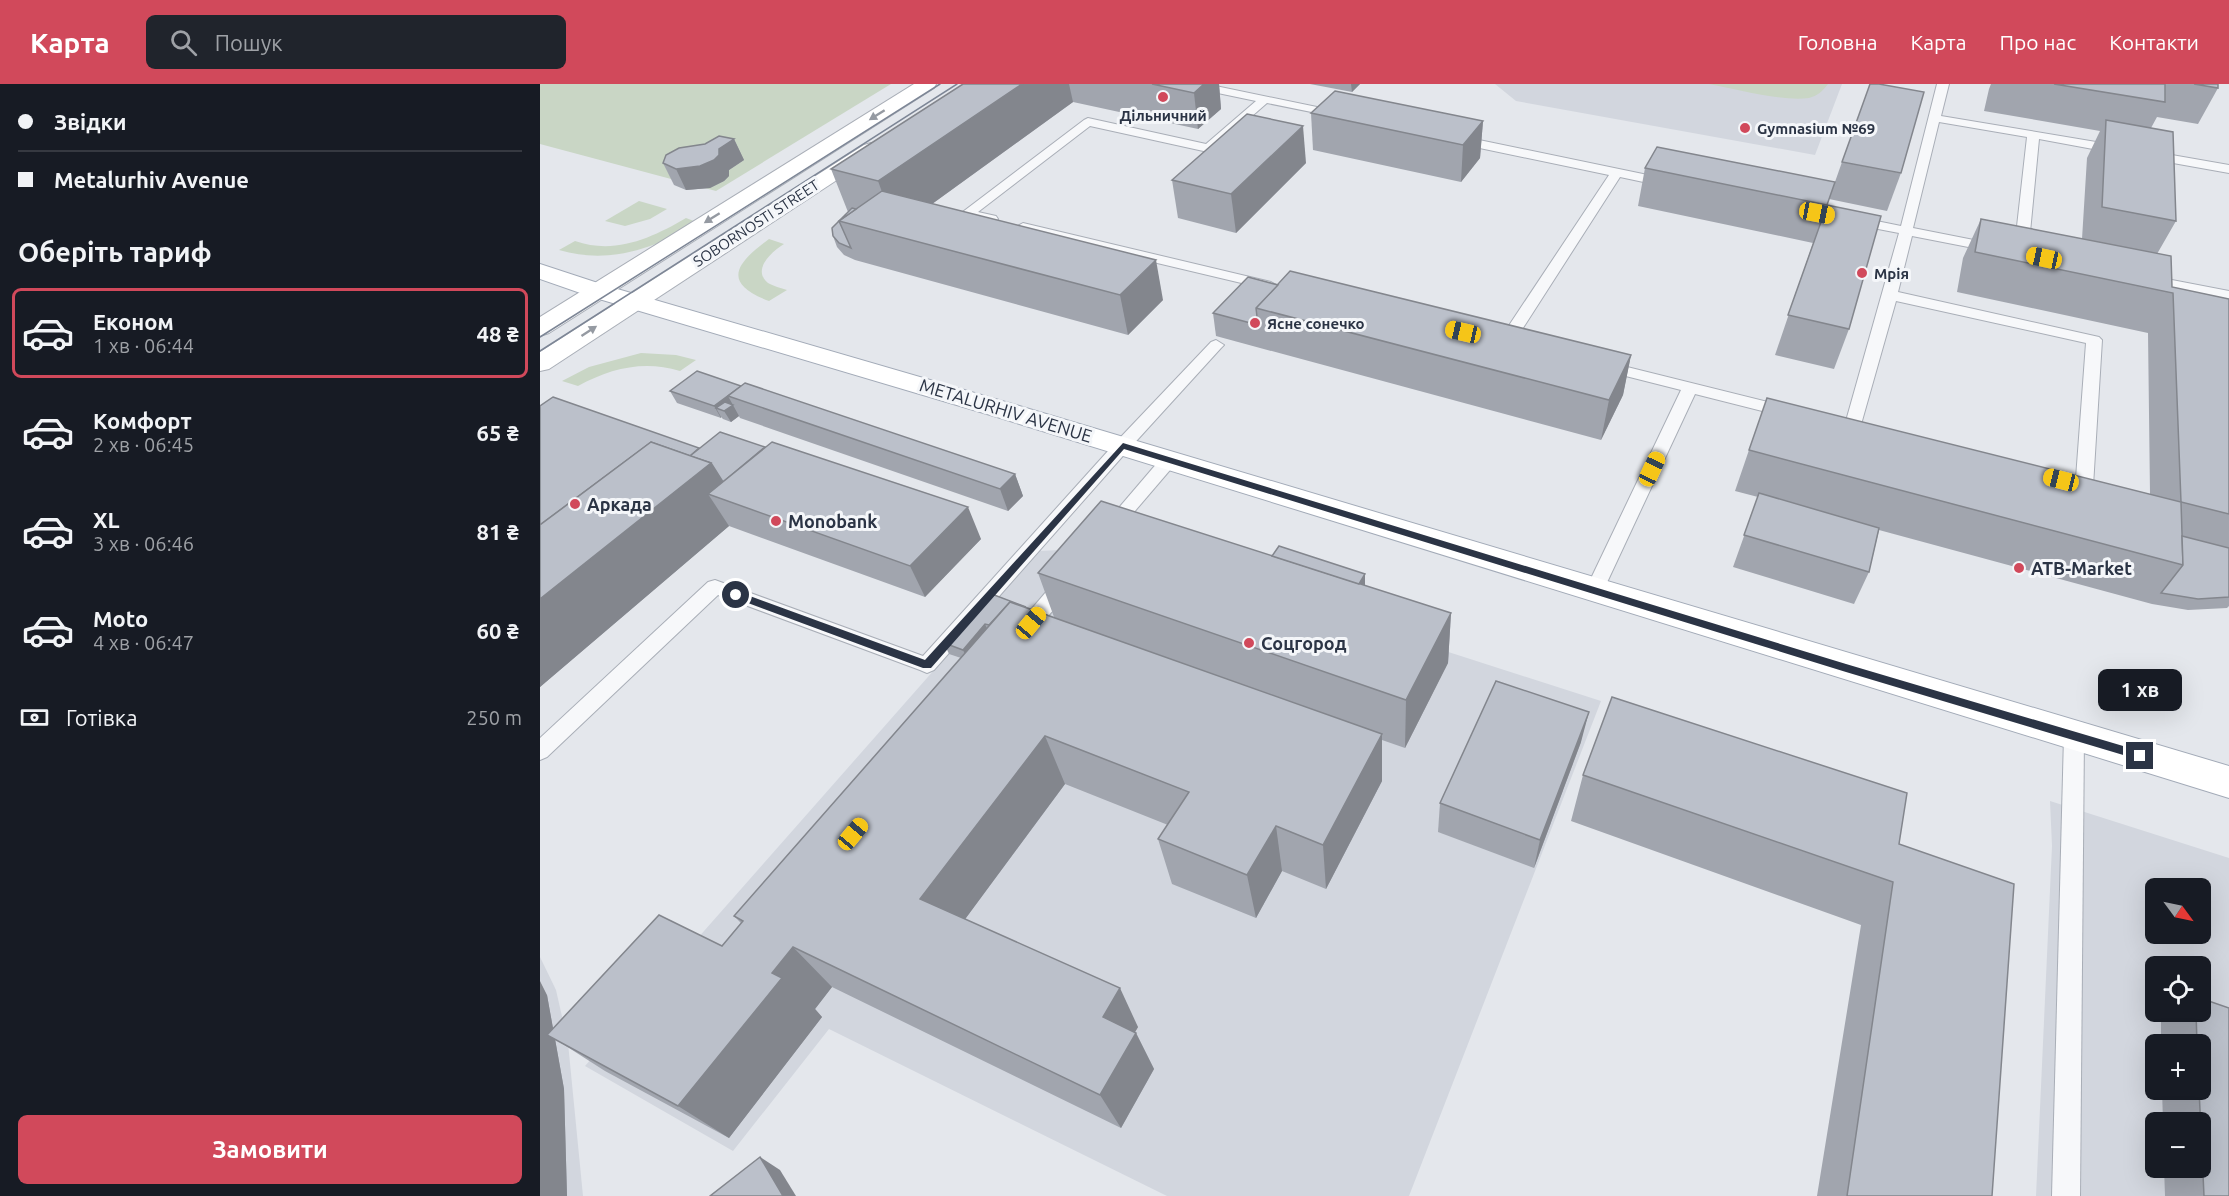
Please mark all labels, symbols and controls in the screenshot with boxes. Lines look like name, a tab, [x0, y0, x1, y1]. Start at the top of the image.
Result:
search box	[146, 15, 566, 69]
icon: search	[167, 26, 200, 59]
text: Карта	[30, 27, 110, 58]
text: Пошук	[215, 30, 283, 55]
text: Головна	[1798, 30, 1878, 54]
text: Карта	[1911, 30, 1966, 54]
text: Про нас	[1999, 30, 2076, 54]
text: Контакти	[2109, 30, 2199, 54]
marker: Дільничний	[1156, 90, 1170, 104]
place label: Дільничний	[1119, 107, 1207, 124]
text: Звідки	[54, 109, 127, 134]
one-way arrow	[869, 109, 885, 120]
place label: Gymnasium №69	[1757, 120, 1875, 137]
marker: Gymnasium №69	[1738, 121, 1752, 135]
text: Metalurhiv Avenue	[54, 167, 249, 192]
street label: SOBORNOSTI STREET	[690, 176, 823, 270]
car	[1798, 201, 1836, 225]
one-way arrow	[703, 213, 720, 224]
text: Оберіть тариф	[18, 237, 212, 267]
car	[2025, 245, 2063, 271]
place label: Мрія	[1874, 265, 1909, 282]
marker: Мрія	[1855, 266, 1869, 280]
icon: car	[21, 306, 75, 360]
text: Економ	[93, 309, 174, 334]
place label: Ясне сонечко	[1267, 315, 1365, 332]
marker: Ясне сонечко	[1248, 316, 1262, 330]
car	[1443, 319, 1483, 345]
text: 48 ₴	[477, 321, 519, 346]
one-way arrow	[581, 326, 597, 337]
text: 1 хв · 06:44	[93, 334, 194, 357]
street label: METALURHIV AVENUE	[917, 374, 1095, 446]
icon: car	[21, 405, 75, 459]
text: Комфорт	[93, 408, 192, 433]
text: 65 ₴	[477, 420, 519, 445]
text: 2 хв · 06:45	[93, 433, 194, 456]
car	[1636, 449, 1668, 489]
car	[2041, 467, 2081, 493]
place label: Аркада	[587, 494, 652, 514]
marker: Аркада	[568, 497, 582, 511]
icon: car	[21, 504, 75, 558]
text: XL	[93, 507, 120, 532]
place label: Monobank	[788, 511, 877, 531]
marker: Monobank	[769, 514, 783, 528]
text: 81 ₴	[477, 519, 519, 544]
text: 3 хв · 06:46	[93, 532, 194, 555]
place label: ATB-Market	[2031, 558, 2132, 578]
marker: ATB-Market	[2012, 561, 2026, 575]
route start	[722, 581, 749, 608]
icon: car	[21, 603, 75, 657]
car	[1013, 603, 1049, 643]
text: Moto	[93, 606, 148, 631]
text: 60 ₴	[477, 618, 519, 643]
text: 4 хв · 06:47	[93, 631, 194, 654]
place label: Соцгород	[1261, 633, 1347, 653]
marker: Соцгород	[1242, 636, 1256, 650]
callout: 1 хв	[2098, 669, 2182, 711]
text: 1 хв	[2121, 678, 2159, 701]
icon: cash	[18, 701, 51, 734]
text: Готівка	[66, 705, 137, 730]
text: 250 m	[466, 706, 522, 729]
route end	[2126, 742, 2153, 769]
car	[835, 814, 871, 854]
north arrow	[2145, 878, 2211, 944]
map controls	[2145, 878, 2211, 1178]
button: locate	[2145, 956, 2211, 1022]
button: +	[2145, 1034, 2211, 1100]
button: −	[2145, 1112, 2211, 1178]
button: Замовити	[18, 1115, 522, 1184]

